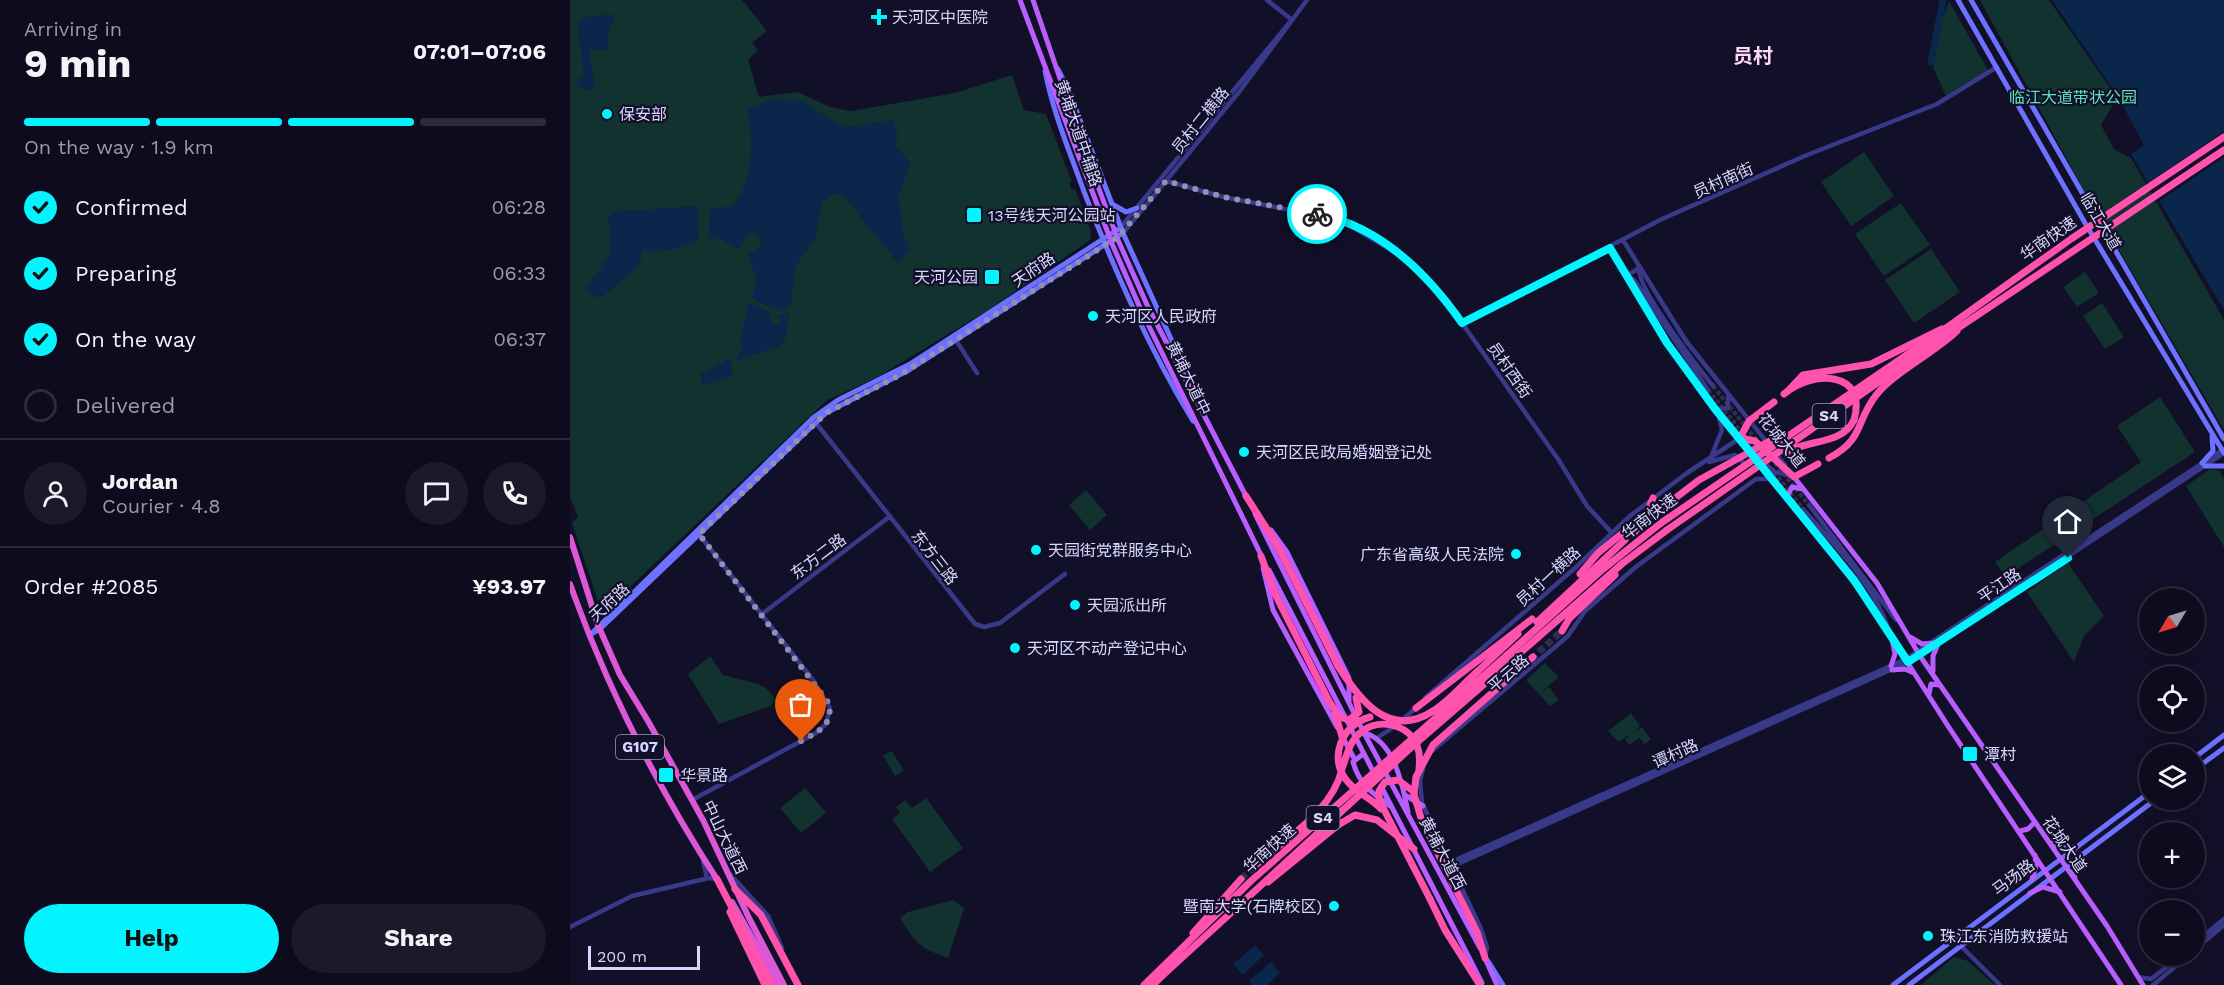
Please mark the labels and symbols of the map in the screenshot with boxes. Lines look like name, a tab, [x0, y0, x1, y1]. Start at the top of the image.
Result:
marker: 天河区中医院	[870, 8, 888, 26]
place label: 天河区中医院	[892, 8, 988, 27]
district label: 员村	[1733, 44, 1773, 68]
street label: 黄埔大道中辅路	[1051, 77, 1106, 189]
street label: 员村二横路	[1168, 83, 1233, 157]
park label: 临江大道带状公园	[2009, 88, 2137, 107]
place label: 保安部	[619, 105, 667, 124]
marker: 保安部	[600, 107, 614, 121]
street label: 员村南街	[1690, 159, 1756, 202]
courier	[1287, 184, 1347, 244]
street label: 临江大道	[2076, 189, 2125, 254]
marker: 13号线天河公园站	[965, 206, 983, 224]
place label: 13号线天河公园站	[988, 206, 1116, 225]
street label: 华南快速	[2017, 212, 2080, 265]
street label: 天府路	[1008, 248, 1058, 291]
place label: 天河公园	[914, 268, 978, 287]
marker: 天河公园	[983, 268, 1001, 286]
place label: 天河区人民政府	[1105, 307, 1217, 326]
marker: 天河区人民政府	[1086, 309, 1100, 323]
street label: 黄埔大道中	[1162, 338, 1215, 418]
street label: 员村西街	[1483, 339, 1536, 402]
road number: S4	[1812, 404, 1846, 428]
street label: 花城大道	[1754, 409, 1809, 471]
place label: 天河区民政局婚姻登记处	[1256, 443, 1432, 462]
marker: 天河区民政局婚姻登记处	[1237, 445, 1251, 459]
street label: 华南快速	[1618, 490, 1681, 543]
pin	[2042, 496, 2093, 558]
street label: 东方三路	[907, 526, 962, 588]
street label: 东方二路	[787, 530, 850, 583]
place label: 天园街党群服务中心	[1048, 541, 1192, 560]
marker: 天园街党群服务中心	[1029, 543, 1043, 557]
street label: 员村一横路	[1512, 543, 1584, 610]
place label: 广东省高级人民法院	[1360, 545, 1504, 564]
marker: 广东省高级人民法院	[1509, 547, 1523, 561]
street label: 平江路	[1974, 564, 2024, 607]
street label: 天府路	[585, 579, 633, 626]
north arrow	[2139, 588, 2205, 654]
place label: 天园派出所	[1087, 596, 1167, 615]
marker: 天园派出所	[1068, 598, 1082, 612]
place label: 天河区不动产登记中心	[1027, 639, 1187, 658]
marker: 天河区不动产登记中心	[1008, 641, 1022, 655]
street label: 平云路	[1484, 650, 1533, 696]
pin	[775, 679, 826, 741]
road number: G107	[616, 735, 664, 759]
street label: 谭村路	[1649, 735, 1701, 772]
marker: 潭村	[1961, 745, 1979, 763]
place label: 潭村	[1984, 745, 2016, 764]
marker: 华景路	[657, 766, 675, 784]
place label: 华景路	[680, 766, 728, 785]
street label: 中山大道西	[698, 797, 751, 877]
road number: S4	[1306, 806, 1340, 830]
street label: 黄埔大道西	[1415, 813, 1470, 893]
street label: 花城大道	[2038, 813, 2091, 876]
street label: 华南快速	[1239, 820, 1299, 877]
street label: 马场路	[1988, 855, 2038, 899]
place label: 暨南大学(石牌校区)	[1183, 897, 1322, 916]
marker: 暨南大学(石牌校区)	[1327, 899, 1341, 913]
place label: 珠江东消防救援站	[1940, 927, 2068, 946]
marker: 珠江东消防救援站	[1921, 929, 1935, 943]
scale bar	[588, 943, 700, 970]

